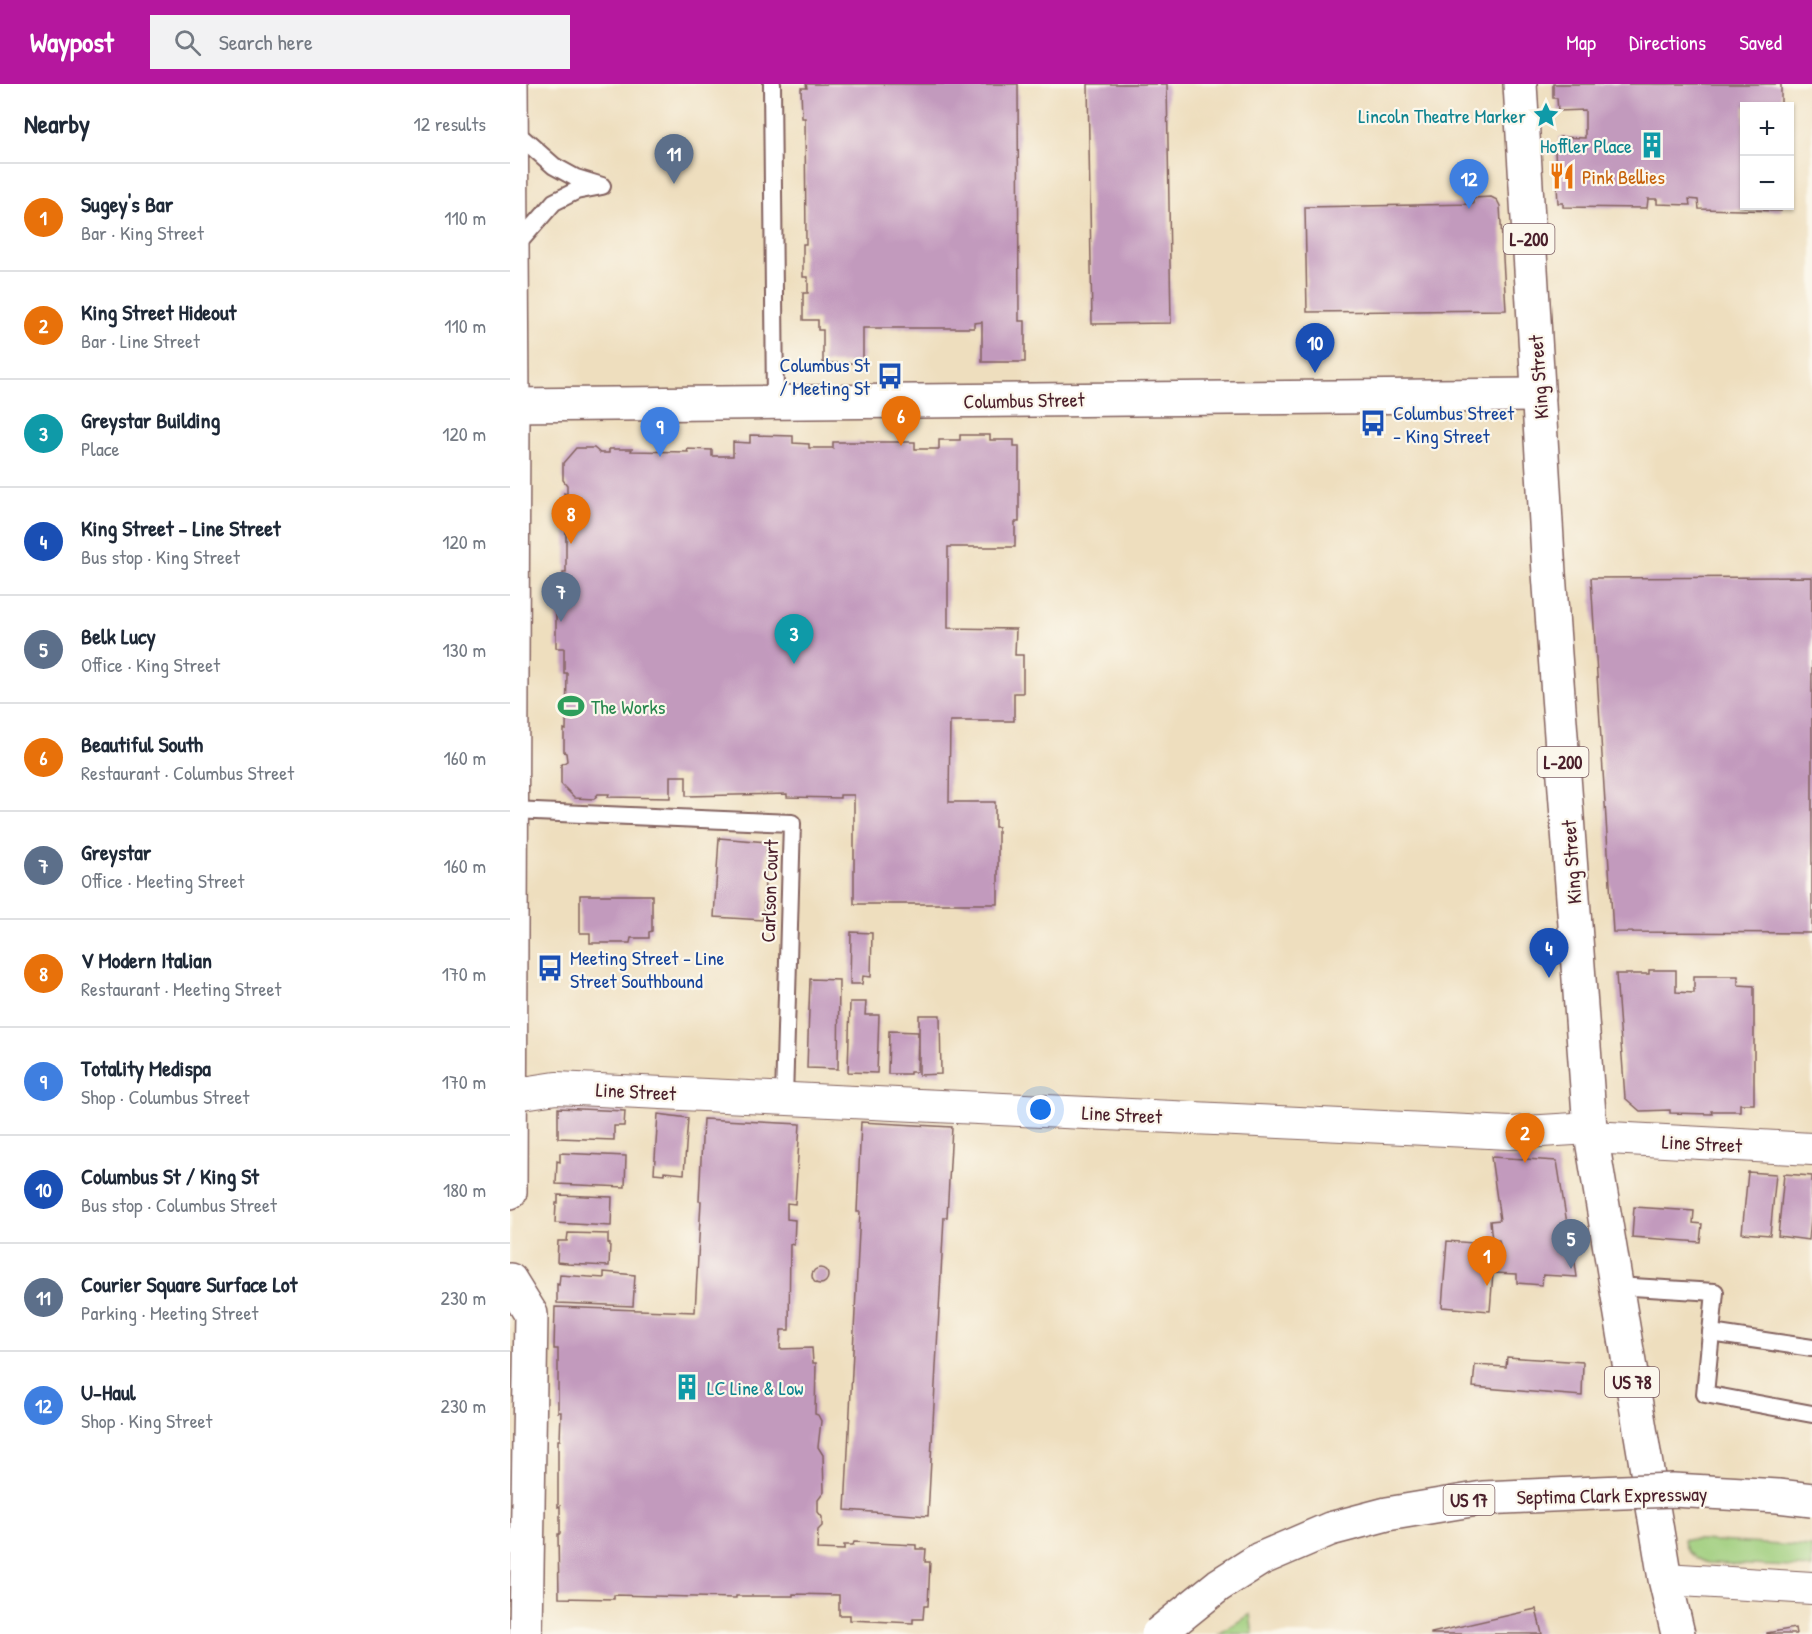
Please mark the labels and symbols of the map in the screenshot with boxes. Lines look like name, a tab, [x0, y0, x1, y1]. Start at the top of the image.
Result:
place icon: Lincoln Theatre Marker	[1531, 100, 1561, 130]
place label: Lincoln Theatre Marker	[1358, 102, 1526, 129]
building icon: Hoffler Place	[1637, 130, 1667, 160]
place label: Hoffler Place	[1540, 132, 1632, 159]
pin: 11	[654, 135, 694, 184]
pin: 12	[1450, 160, 1488, 209]
restaurant icon: Pink Bellies	[1547, 161, 1577, 191]
place label: Pink Bellies	[1582, 163, 1665, 190]
road number: L-200	[1504, 224, 1554, 254]
pin: 10	[1296, 324, 1334, 373]
street label: King Street	[1522, 333, 1554, 420]
place label: Columbus St / Meeting St	[779, 351, 871, 401]
bus stop icon: Columbus St / Meeting St	[875, 361, 905, 391]
street label: Columbus Street	[963, 385, 1086, 415]
pin: 6	[882, 396, 920, 446]
place label: Columbus Street - King Street	[1393, 399, 1515, 449]
pin: 9	[640, 408, 680, 457]
bus stop icon: Columbus Street - King Street	[1358, 408, 1388, 438]
pin: 8	[552, 494, 590, 544]
pin: 7	[542, 572, 580, 622]
pin: 3	[774, 614, 814, 664]
sports icon: The Works	[556, 691, 586, 721]
place label: The Works	[591, 693, 666, 720]
road number: L-200	[1538, 747, 1588, 777]
street label: King Street	[1555, 818, 1587, 905]
street label: Carlson Court	[754, 838, 784, 943]
pin: 4	[1530, 928, 1568, 978]
place label: Meeting Street - Line Street Southbound	[570, 944, 725, 994]
bus stop icon: Meeting Street - Line Street Southbound	[535, 953, 565, 983]
street label: Line Street	[595, 1075, 678, 1107]
your location	[1026, 1095, 1055, 1124]
street label: Line Street	[1081, 1098, 1164, 1130]
pin: 2	[1506, 1114, 1544, 1163]
street label: Line Street	[1661, 1127, 1744, 1159]
pin: 5	[1552, 1220, 1590, 1269]
pin: 1	[1468, 1236, 1506, 1286]
road number: US 78	[1605, 1367, 1659, 1397]
building icon: LC Line & Low	[672, 1372, 702, 1402]
place label: LC Line & Low	[707, 1374, 803, 1401]
street label: Septima Clark Expressway	[1516, 1480, 1708, 1510]
road number: US 17	[1444, 1485, 1494, 1515]

